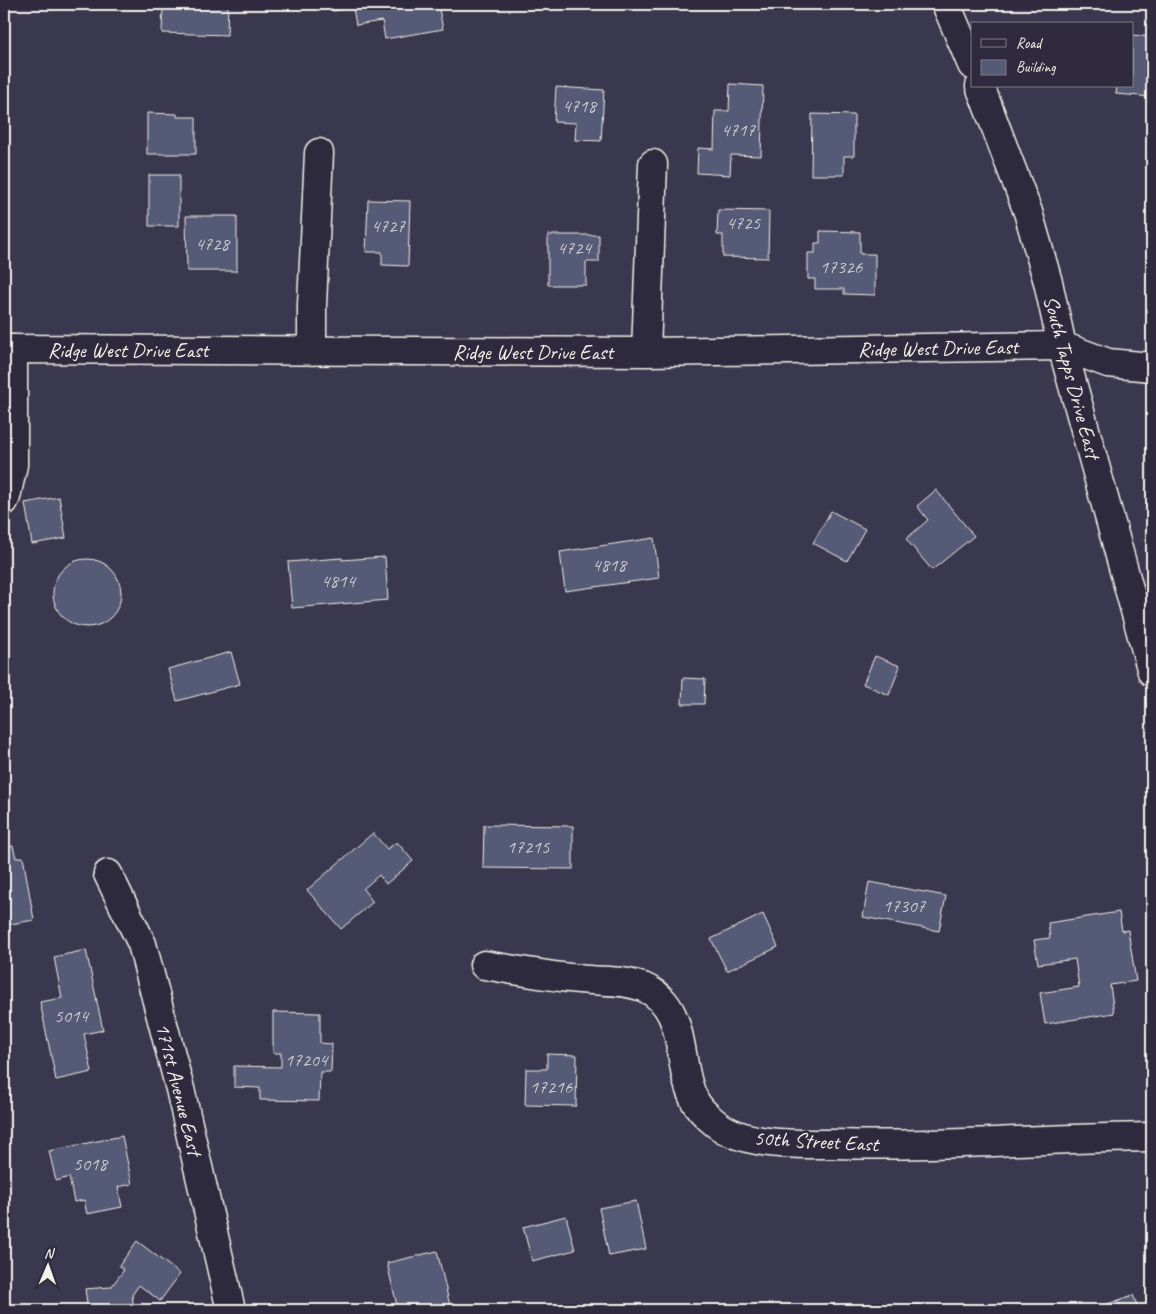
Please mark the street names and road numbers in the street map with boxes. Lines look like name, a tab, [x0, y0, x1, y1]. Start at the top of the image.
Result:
street label: South Tapps Drive East	[1038, 293, 1107, 464]
street label: Ridge West Drive East	[858, 334, 1020, 362]
street label: Ridge West Drive East	[48, 337, 210, 363]
street label: Ridge West Drive East	[453, 339, 615, 365]
street label: 171st Avenue East	[150, 1020, 209, 1161]
street label: 50th Street East	[753, 1125, 881, 1157]

